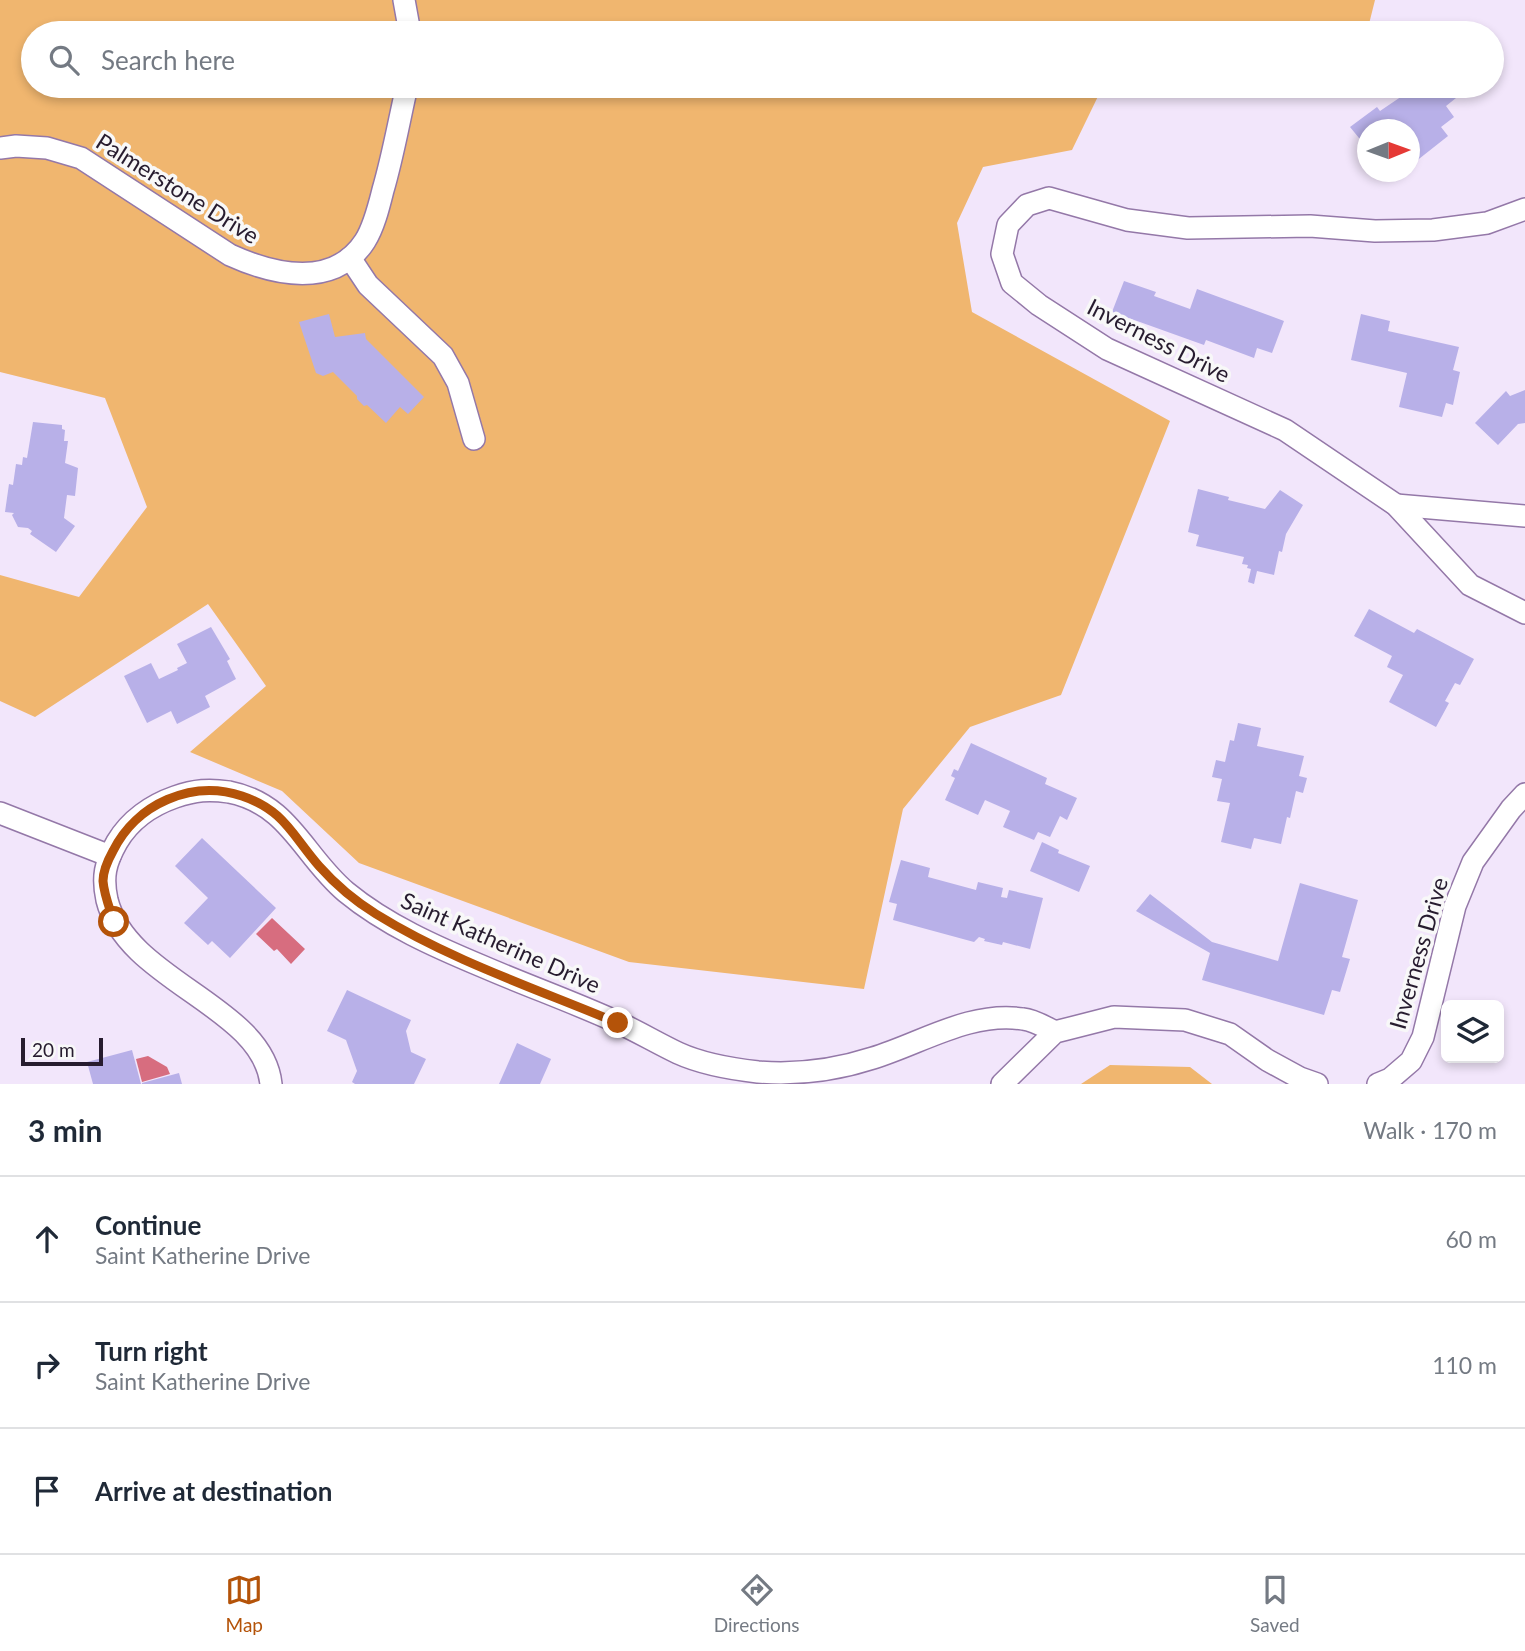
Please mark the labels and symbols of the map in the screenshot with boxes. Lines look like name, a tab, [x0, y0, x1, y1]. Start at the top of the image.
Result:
north arrow	[1357, 119, 1420, 182]
street label: Palmerstone Drive	[91, 127, 265, 249]
street label: Inverness Drive	[1083, 292, 1235, 388]
street label: Inverness Drive	[1383, 874, 1453, 1032]
street label: Saint Katherine Drive	[397, 885, 605, 999]
route start	[98, 906, 129, 937]
route end	[602, 1007, 633, 1038]
scale bar	[21, 1035, 103, 1067]

